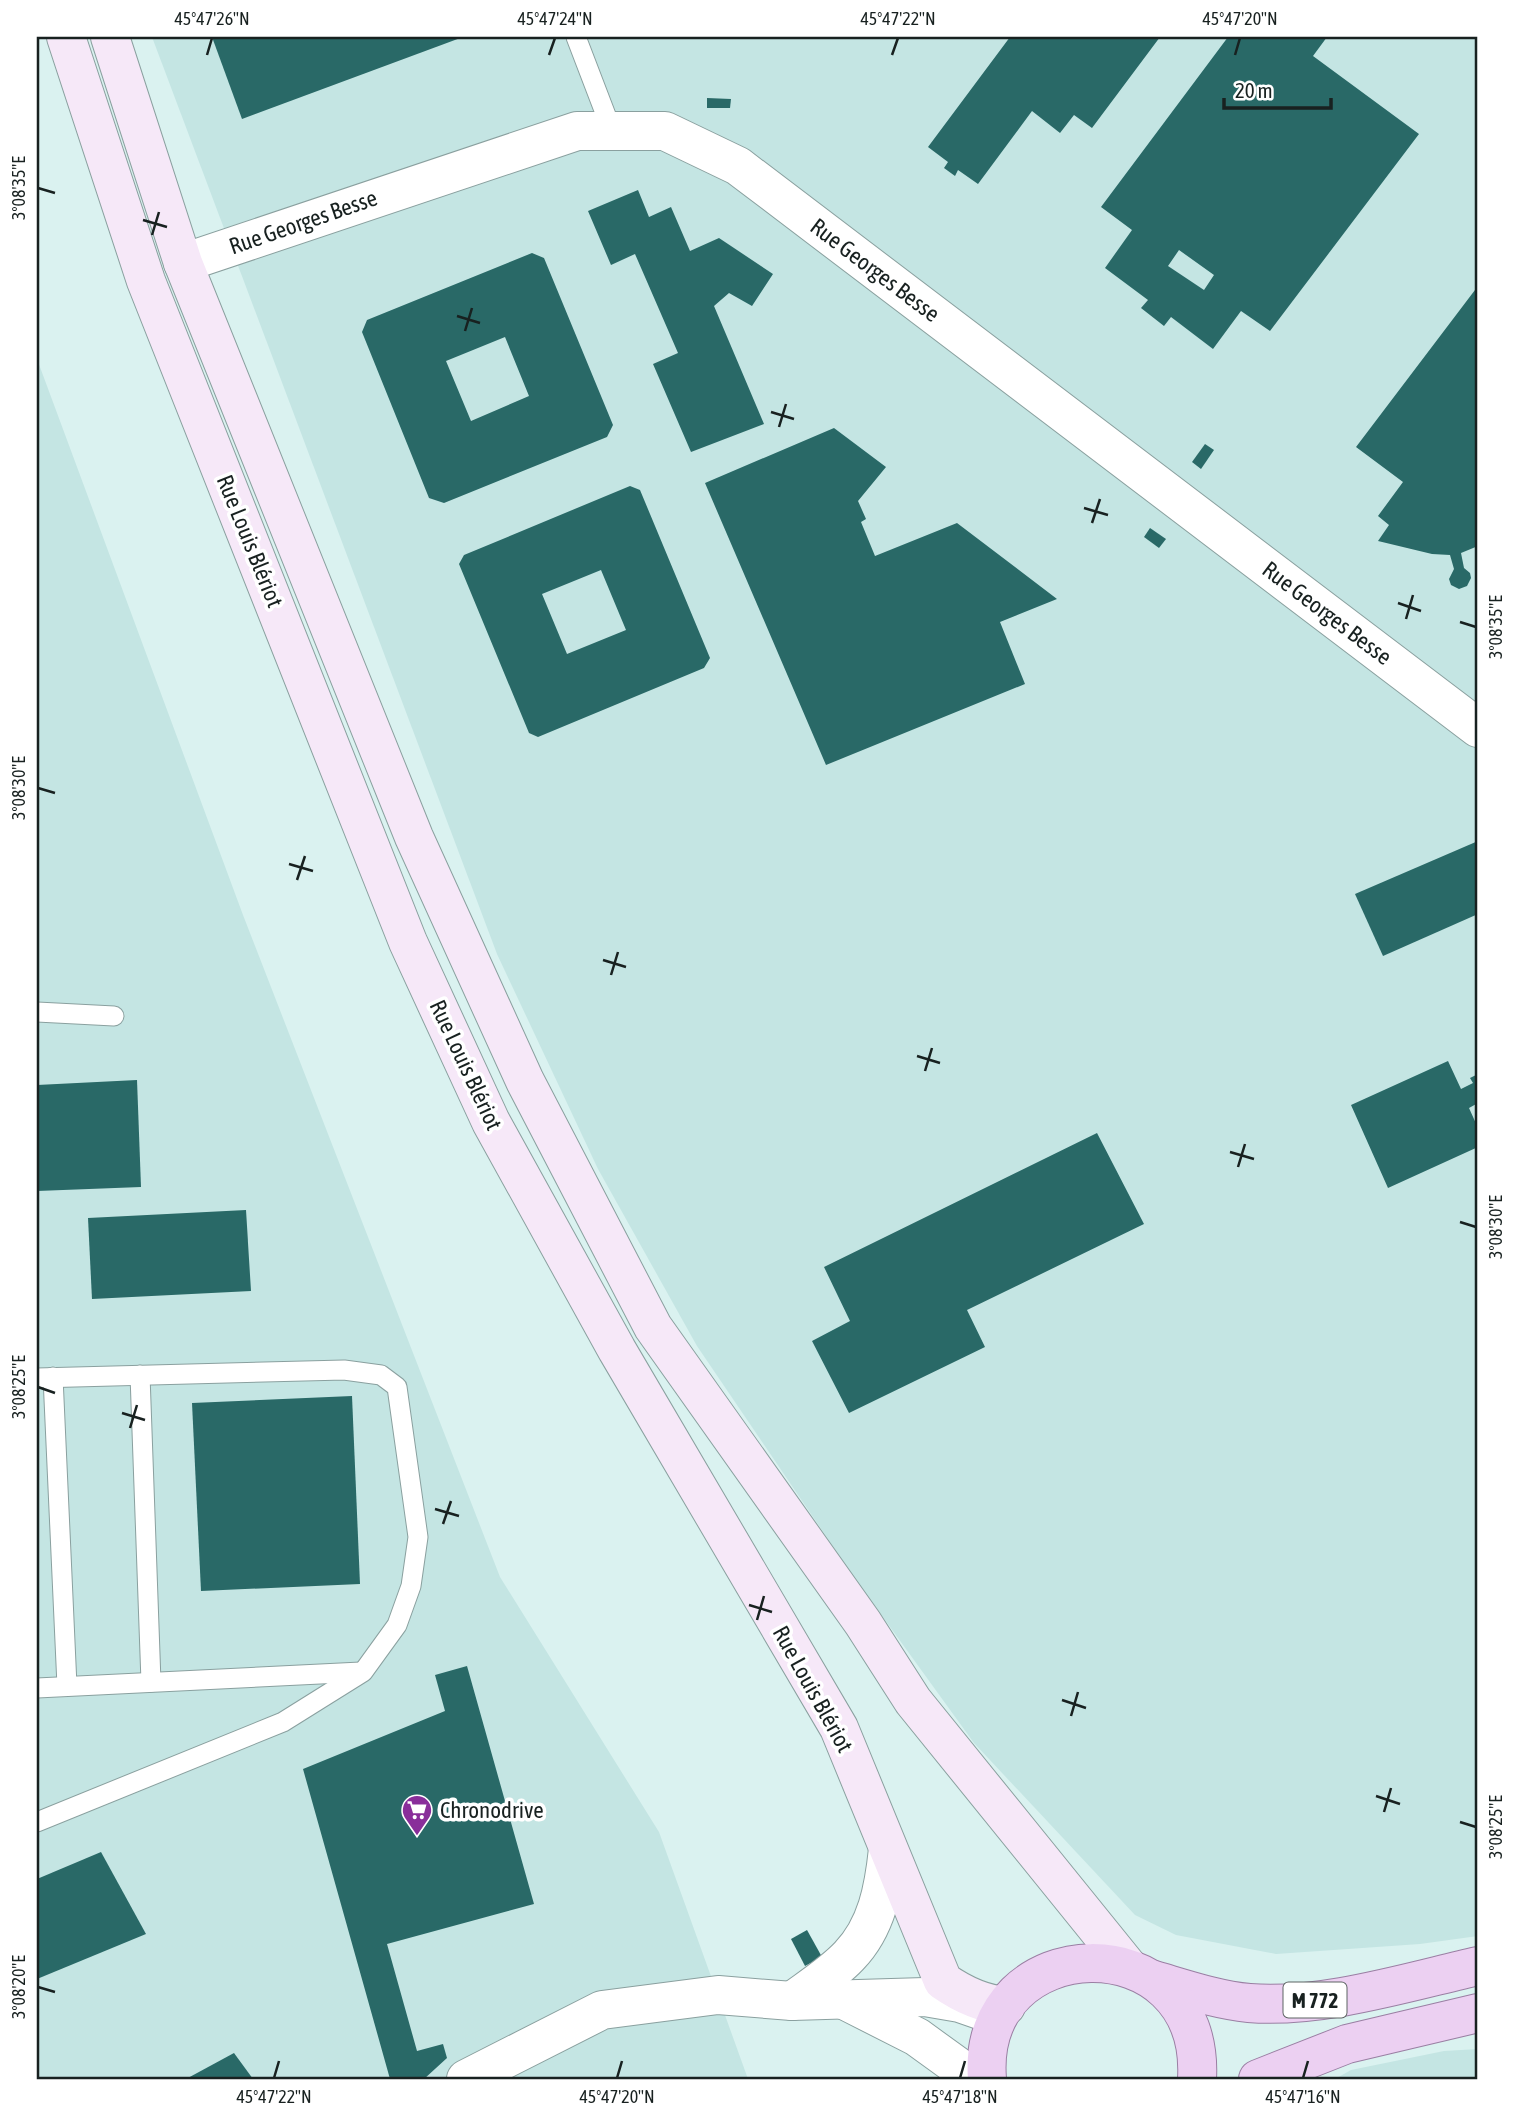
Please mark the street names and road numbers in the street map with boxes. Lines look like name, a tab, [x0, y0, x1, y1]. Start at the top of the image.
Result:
street label: Rue Georges Besse	[226, 185, 380, 259]
street label: Rue Georges Besse	[805, 213, 945, 327]
street label: Rue Louis Blériot	[212, 471, 288, 611]
street label: Rue Georges Besse	[1257, 556, 1397, 670]
street label: Rue Louis Blériot	[425, 996, 507, 1134]
street label: Rue Louis Blériot	[768, 1621, 858, 1757]
road number: M 772	[1284, 1982, 1346, 2018]

